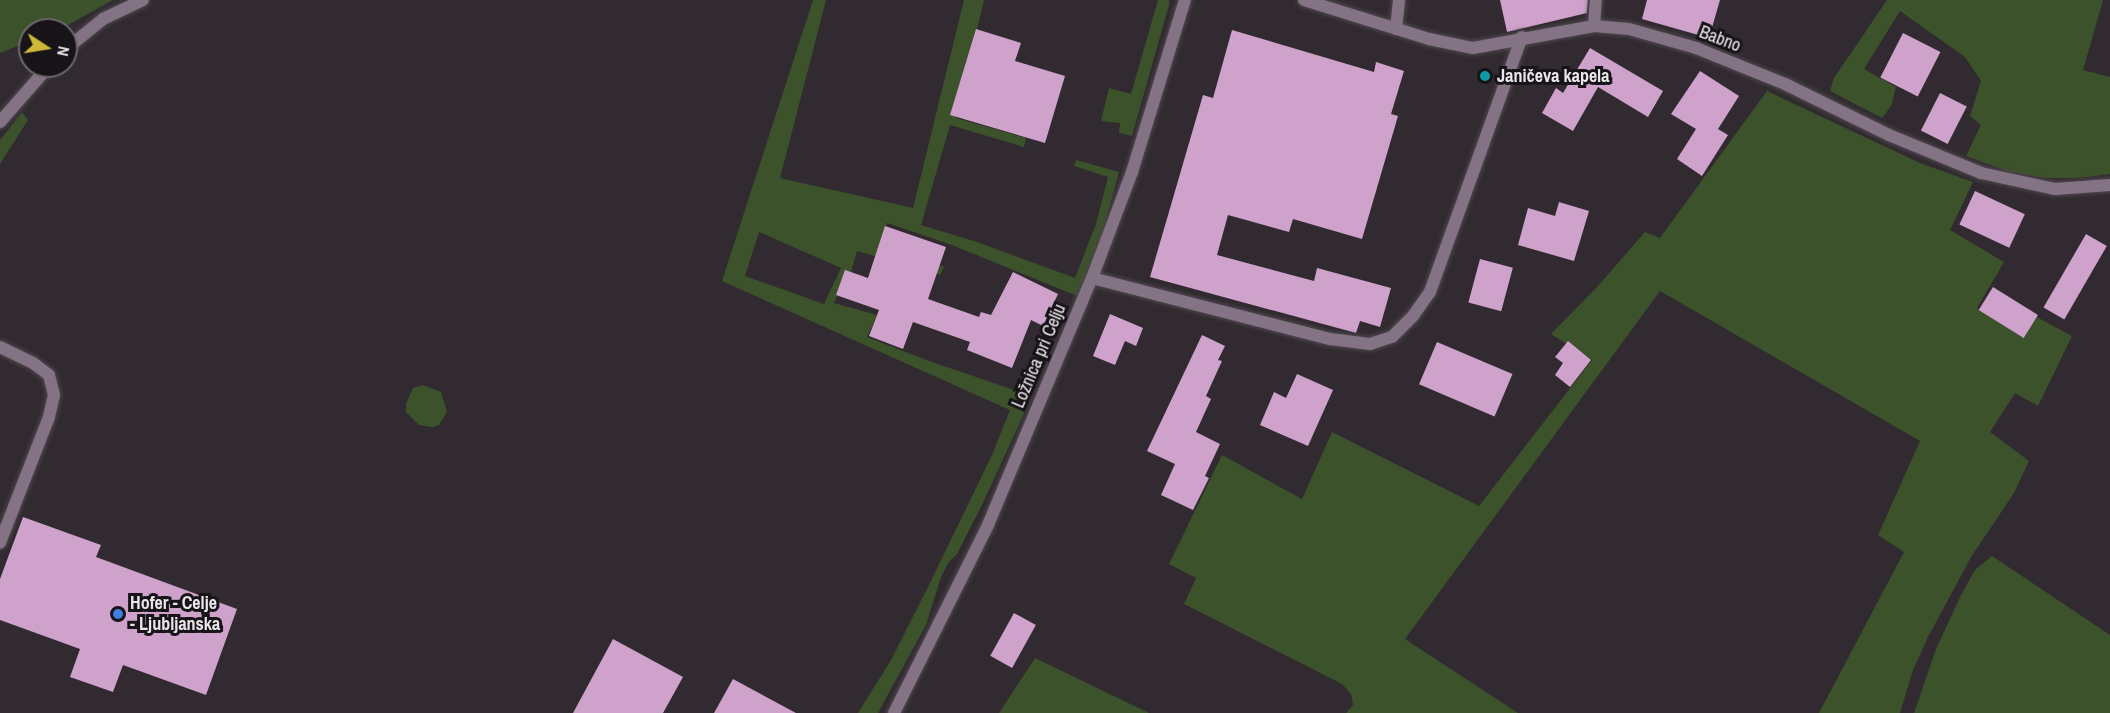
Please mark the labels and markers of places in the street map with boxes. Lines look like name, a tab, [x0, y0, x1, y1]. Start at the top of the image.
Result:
place label: Janičeva kapela	[1497, 65, 1609, 87]
marker: Janičeva kapela	[1478, 69, 1492, 83]
place label: Hofer - Celje - Ljubljanska	[130, 593, 220, 636]
marker: Hofer - Celje - Ljubljanska	[111, 607, 125, 621]

